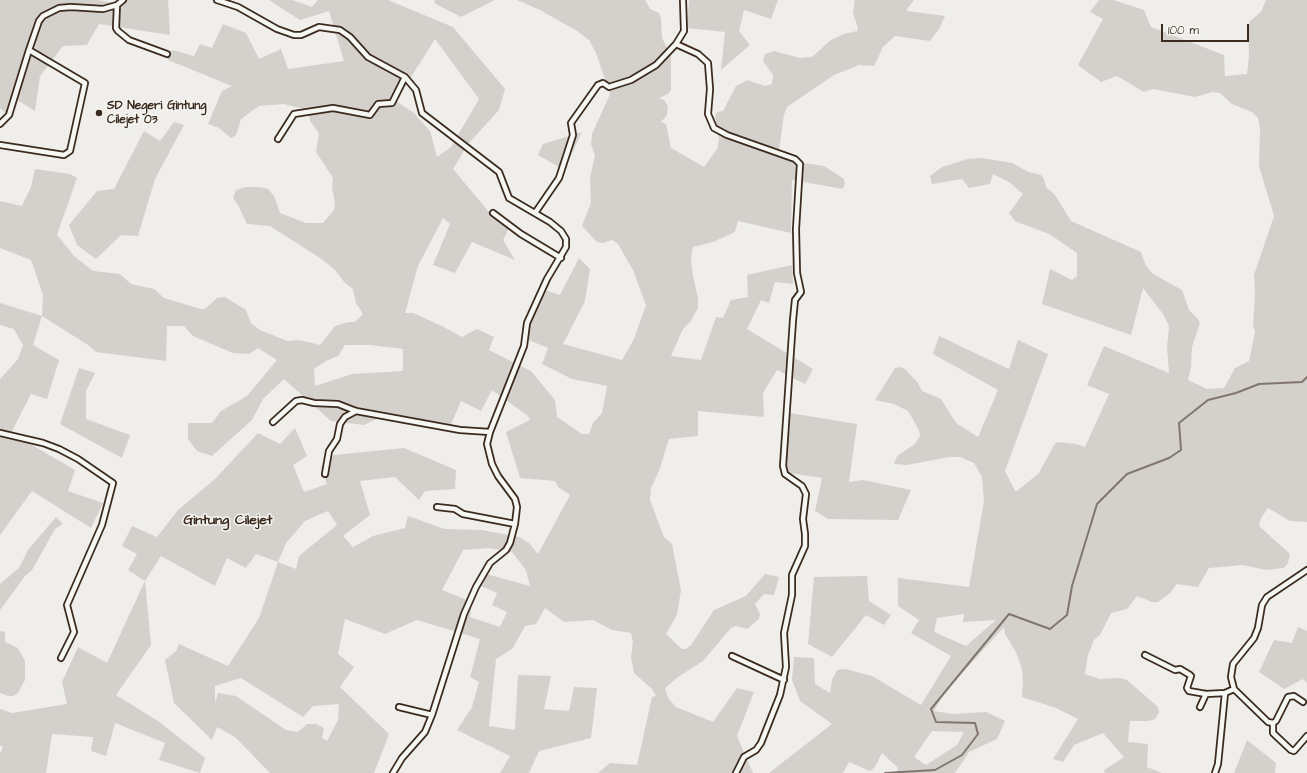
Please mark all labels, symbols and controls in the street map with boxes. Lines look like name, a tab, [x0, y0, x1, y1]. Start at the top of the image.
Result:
scale bar	[1163, 16, 1251, 42]
text: 100 m	[1168, 22, 1199, 39]
place label: SD Negeri Gintung Cilejet 03	[107, 99, 206, 127]
marker: SD Negeri Gintung Cilejet 03	[94, 108, 104, 118]
district label: Gintung Cilejet	[184, 513, 272, 529]

